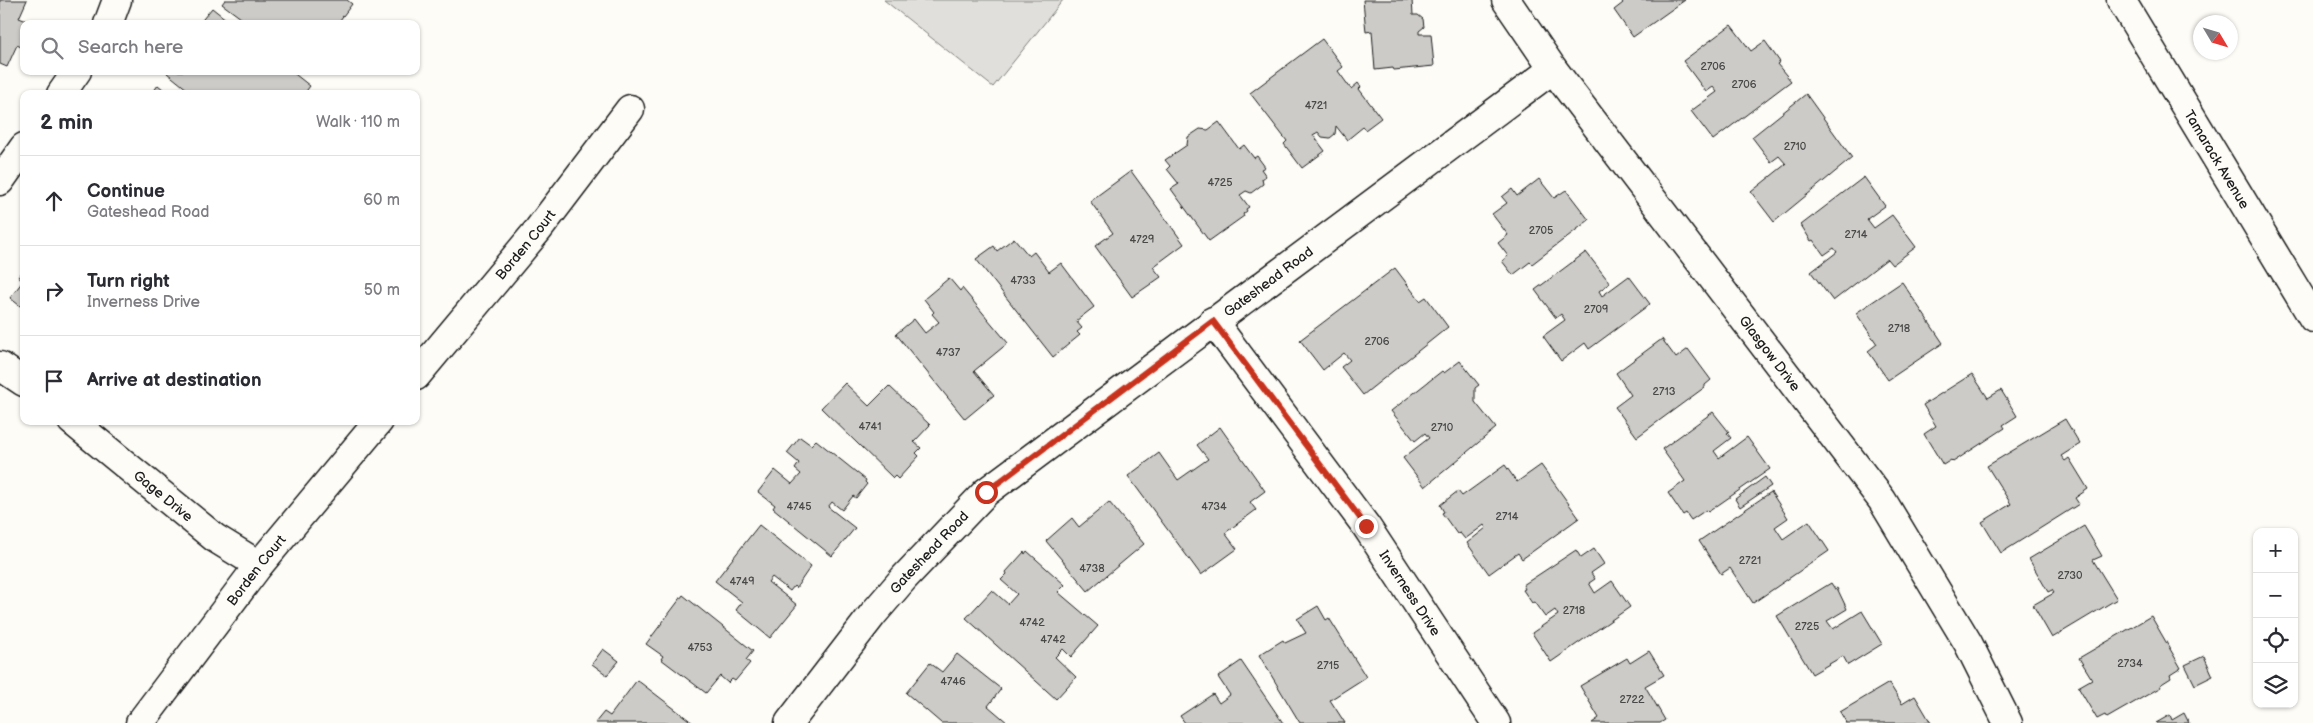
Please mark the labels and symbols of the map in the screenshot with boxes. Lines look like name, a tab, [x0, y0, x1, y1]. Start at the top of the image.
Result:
north arrow	[2193, 15, 2238, 60]
house number: 2706	[1700, 60, 1726, 73]
house number: 2706	[1731, 78, 1757, 91]
house number: 4721	[1305, 99, 1327, 112]
street label: Tamarack Avenue	[2181, 107, 2253, 212]
house number: 2710	[1784, 140, 1807, 153]
house number: 4725	[1208, 176, 1232, 189]
street label: Borden Court	[492, 206, 559, 283]
house number: 2705	[1529, 224, 1553, 237]
house number: 2714	[1845, 228, 1868, 241]
house number: 4729	[1130, 233, 1154, 246]
street label: Gateshead Road	[1220, 243, 1316, 320]
house number: 4733	[1010, 274, 1036, 287]
house number: 2709	[1584, 303, 1608, 316]
street label: Glasgow Drive	[1736, 312, 1804, 394]
house number: 2718	[1888, 322, 1910, 335]
house number: 2706	[1364, 335, 1390, 348]
house number: 4737	[936, 346, 961, 359]
house number: 2713	[1653, 385, 1676, 398]
house number: 4741	[858, 420, 882, 433]
house number: 2710	[1431, 421, 1454, 434]
street label: Gage Drive	[130, 466, 196, 525]
route start	[975, 481, 998, 504]
house number: 4745	[786, 500, 812, 513]
house number: 4734	[1201, 500, 1227, 513]
street label: Gateshead Road	[886, 507, 972, 597]
house number: 2714	[1496, 510, 1519, 523]
route end	[1355, 515, 1378, 538]
street label: Borden Court	[223, 531, 290, 609]
street label: Inverness Drive	[1376, 547, 1445, 639]
house number: 2721	[1739, 554, 1761, 567]
house number: 4738	[1079, 562, 1105, 575]
house number: 2730	[2057, 569, 2083, 582]
house number: 4749	[729, 575, 755, 588]
house number: 2718	[1563, 604, 1585, 617]
house number: 4742	[1019, 616, 1045, 629]
house number: 2725	[1795, 620, 1819, 633]
house number: 4742	[1040, 633, 1066, 646]
house number: 4753	[687, 641, 713, 654]
house number: 2734	[2117, 657, 2143, 670]
house number: 2715	[1317, 659, 1339, 672]
house number: 4746	[940, 675, 966, 688]
house number: 2722	[1620, 693, 1645, 706]

